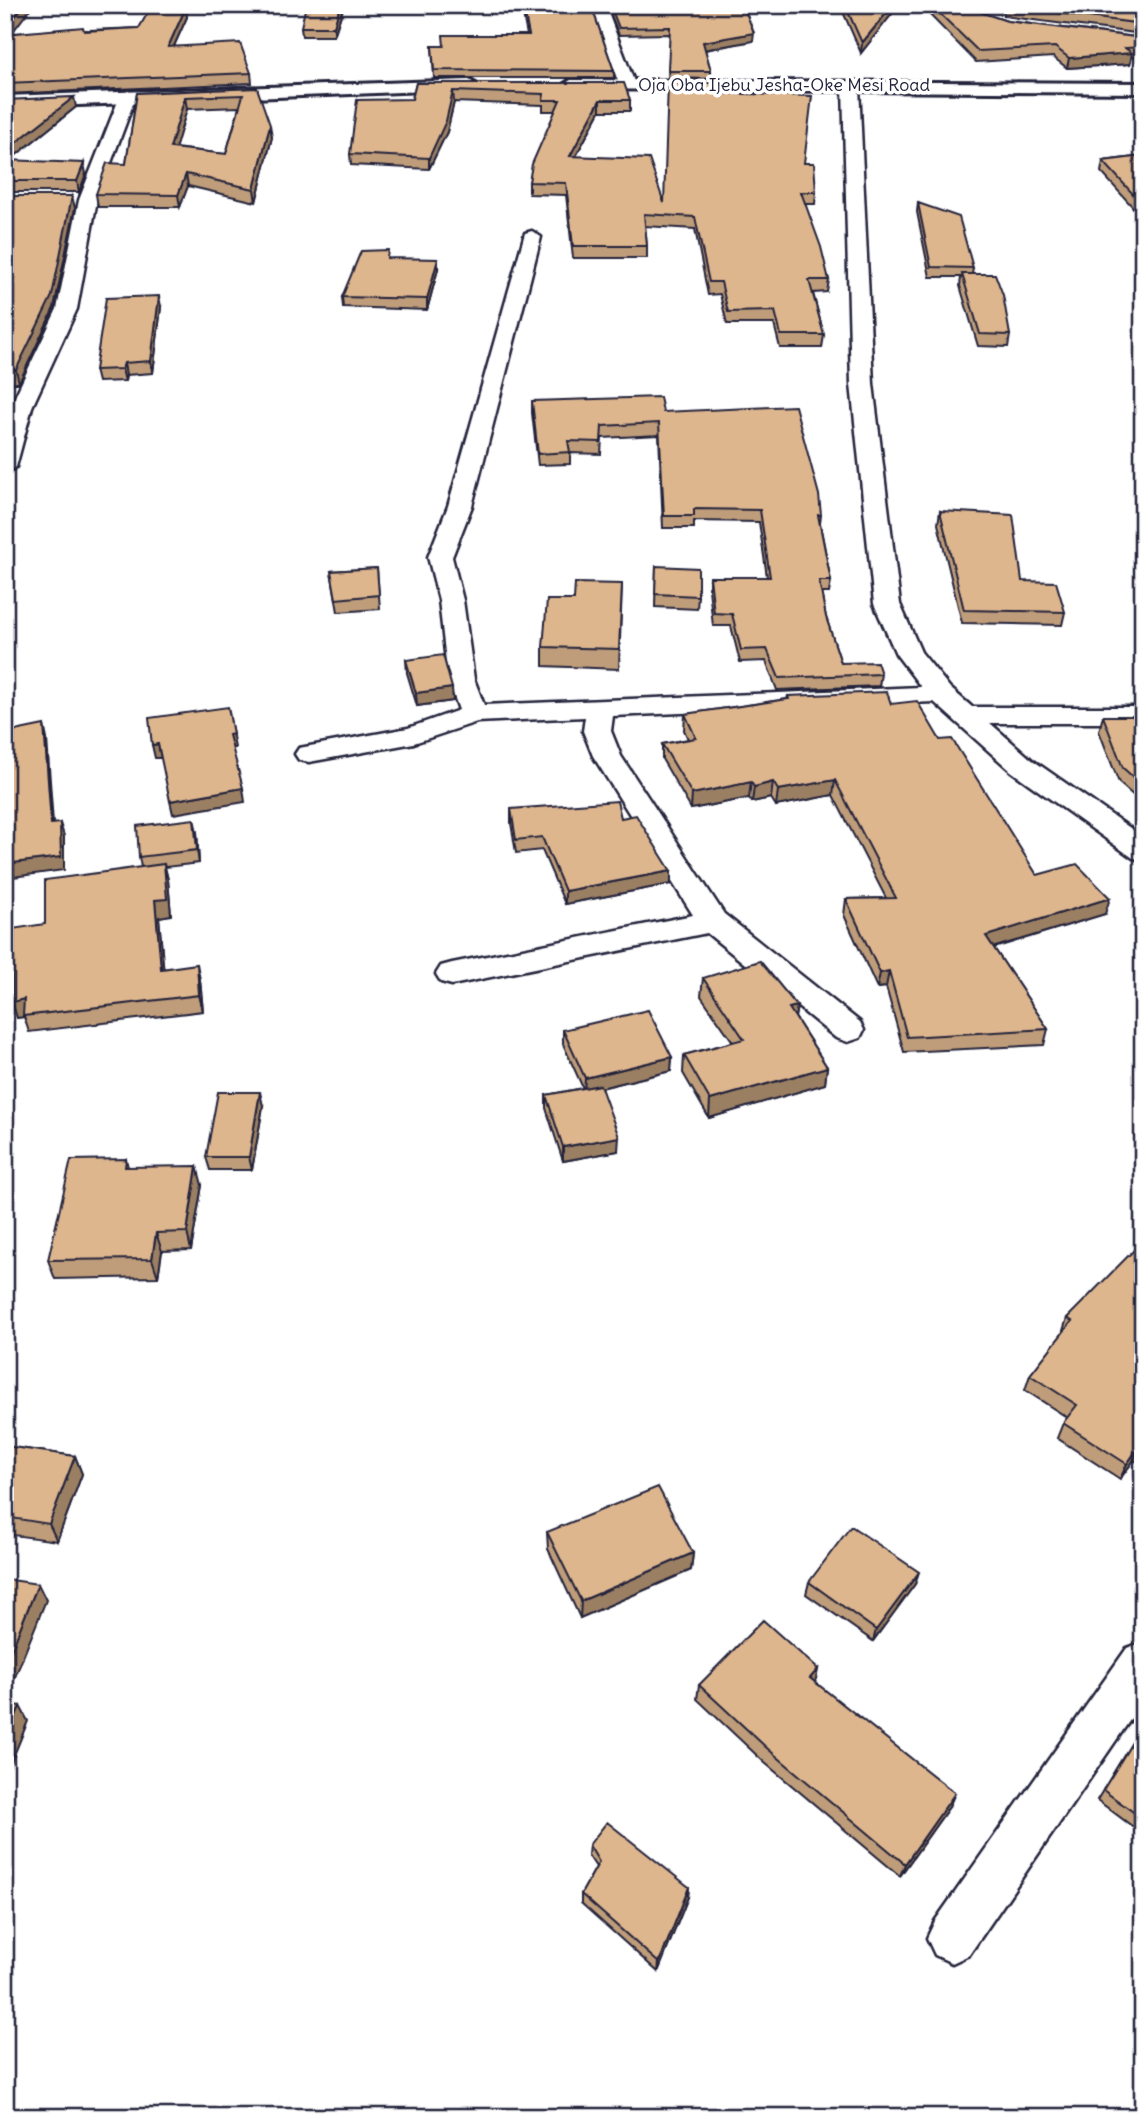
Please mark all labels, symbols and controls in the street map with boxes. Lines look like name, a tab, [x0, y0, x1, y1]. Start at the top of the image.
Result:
street label: Oja Oba Ijebu Jesha-Oke Mesi Road	[638, 73, 931, 96]

